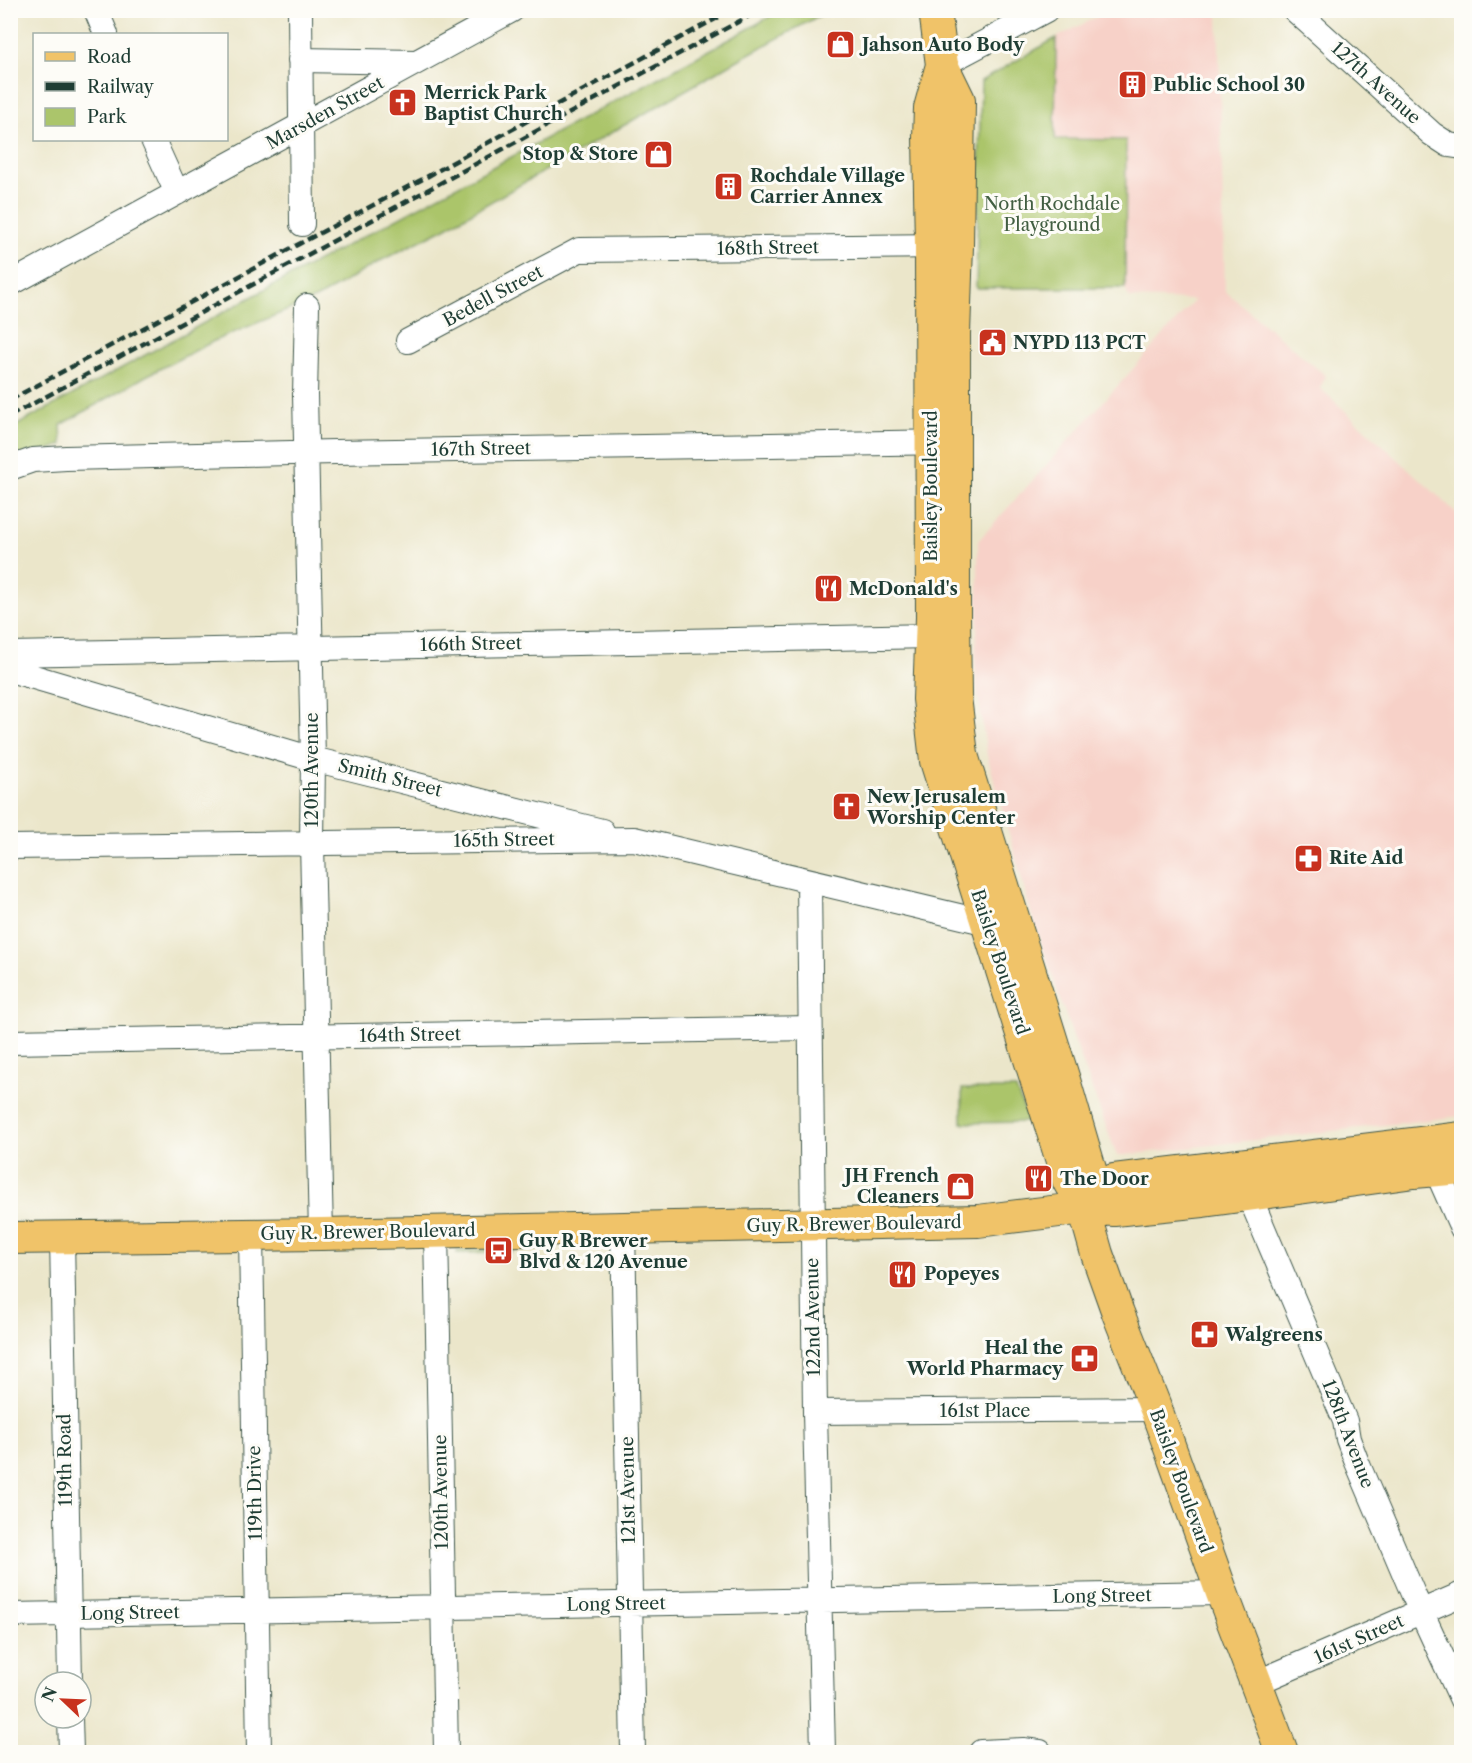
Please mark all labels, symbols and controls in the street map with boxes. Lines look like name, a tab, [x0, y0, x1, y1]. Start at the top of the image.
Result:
shop icon: Jahson Auto Body	[825, 29, 857, 61]
legend	[33, 33, 228, 141]
place label: Jahson Auto Body	[859, 34, 1025, 56]
street label: 127th Avenue	[1327, 37, 1425, 129]
text: Road	[87, 46, 132, 68]
building icon: Public School 30	[1116, 69, 1148, 101]
street label: Marsden Street	[262, 71, 388, 154]
place label: Public School 30	[1153, 74, 1305, 96]
text: Railway	[87, 76, 155, 98]
place label: Merrick Park Baptist Church	[424, 82, 564, 125]
church icon: Merrick Park Baptist Church	[387, 87, 419, 119]
text: Park	[87, 106, 128, 128]
shop icon: Stop & Store	[643, 138, 675, 170]
place label: Stop & Store	[522, 143, 638, 165]
place label: Rochdale Village Carrier Annex	[750, 165, 905, 208]
building icon: Rochdale Village Carrier Annex	[713, 170, 745, 202]
park label: North Rochdale Playground	[984, 193, 1120, 236]
street label: 168th Street	[717, 236, 820, 260]
street label: Bedell Street	[439, 260, 547, 332]
public building icon: NYPD 113 PCT	[976, 327, 1008, 359]
place label: NYPD 113 PCT	[1013, 332, 1146, 354]
street label: Baisley Boulevard	[920, 410, 942, 562]
street label: 167th Street	[431, 437, 532, 461]
restaurant icon: McDonald's	[812, 573, 844, 605]
place label: McDonald's	[849, 578, 958, 600]
street label: 166th Street	[420, 632, 523, 656]
street label: 120th Avenue	[301, 712, 323, 828]
street label: Smith Street	[336, 754, 445, 802]
place label: New Jerusalem Worship Center	[866, 786, 1015, 829]
church icon: New Jerusalem Worship Center	[830, 791, 862, 823]
street label: 165th Street	[453, 828, 555, 852]
pharmacy icon: Rite Aid	[1292, 842, 1324, 874]
place label: Rite Aid	[1329, 847, 1403, 869]
street label: Baisley Boulevard	[966, 887, 1034, 1037]
street label: 164th Street	[359, 1023, 462, 1047]
restaurant icon: The Door	[1023, 1163, 1055, 1195]
place label: JH French Cleaners	[842, 1165, 940, 1208]
place label: The Door	[1060, 1168, 1149, 1190]
shop icon: JH French Cleaners	[944, 1170, 976, 1202]
street label: Guy R. Brewer Boulevard	[746, 1211, 962, 1237]
street label: Guy R. Brewer Boulevard	[260, 1219, 476, 1245]
place label: Guy R Brewer Blvd & 120 Avenue	[519, 1230, 688, 1273]
bus stop icon: Guy R Brewer Blvd & 120 Avenue	[482, 1235, 514, 1267]
street label: 122nd Avenue	[801, 1258, 825, 1376]
restaurant icon: Popeyes	[887, 1258, 919, 1290]
place label: Popeyes	[924, 1263, 1000, 1285]
pharmacy icon: Walgreens	[1188, 1319, 1220, 1351]
place label: Walgreens	[1224, 1324, 1323, 1346]
place label: Heal the World Pharmacy	[906, 1337, 1064, 1380]
pharmacy icon: Heal the World Pharmacy	[1068, 1342, 1100, 1374]
street label: 128th Avenue	[1317, 1377, 1379, 1491]
street label: 161st Place	[940, 1400, 1030, 1422]
street label: Baisley Boulevard	[1145, 1406, 1217, 1556]
street label: 119th Road	[53, 1413, 77, 1507]
street label: 120th Avenue	[429, 1434, 453, 1550]
street label: 121st Avenue	[616, 1436, 640, 1544]
street label: 119th Drive	[243, 1445, 267, 1541]
street label: Long Street	[1052, 1584, 1153, 1608]
street label: Long Street	[566, 1592, 667, 1616]
street label: Long Street	[80, 1601, 181, 1625]
street label: 161st Street	[1311, 1609, 1408, 1668]
north arrow	[33, 1670, 93, 1730]
text: N	[37, 1684, 61, 1704]

